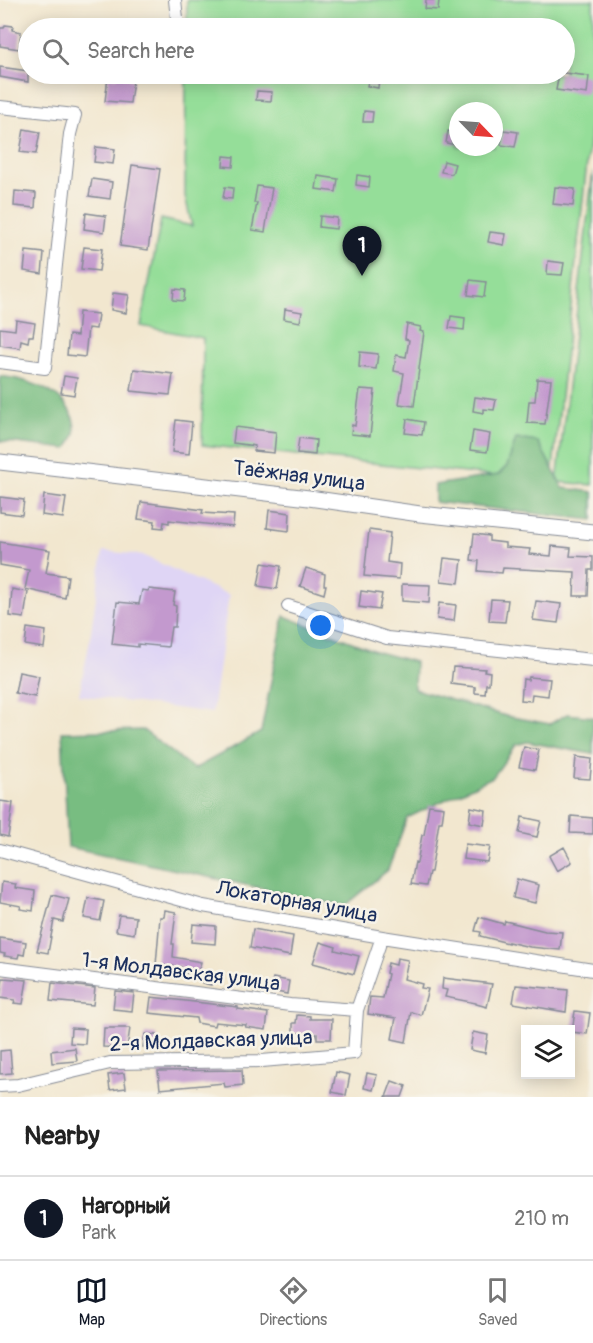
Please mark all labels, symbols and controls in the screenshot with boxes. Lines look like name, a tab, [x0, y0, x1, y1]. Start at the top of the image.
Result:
search box	[18, 18, 575, 84]
icon: search	[39, 35, 72, 68]
text: Search here	[87, 37, 194, 65]
north arrow	[449, 102, 503, 156]
pin: 1	[342, 226, 382, 276]
street label: Таёжная улица	[231, 454, 367, 498]
your location	[306, 611, 335, 640]
street label: Локаторная улица	[213, 874, 380, 929]
street label: 1-я Молдавская улица	[80, 946, 282, 998]
street label: 2-я Молдавская улица	[109, 1024, 313, 1058]
map controls	[521, 1025, 575, 1079]
button: layers	[521, 1025, 575, 1079]
text: Nearby	[24, 1120, 100, 1152]
text: Нагорный	[81, 1192, 171, 1220]
text: 1	[40, 1206, 47, 1231]
text: 210 m	[514, 1206, 569, 1231]
text: Park	[81, 1220, 116, 1245]
tab: Map	[75, 1274, 108, 1330]
tab: Directions	[259, 1274, 327, 1330]
tab: Saved	[478, 1274, 518, 1330]

